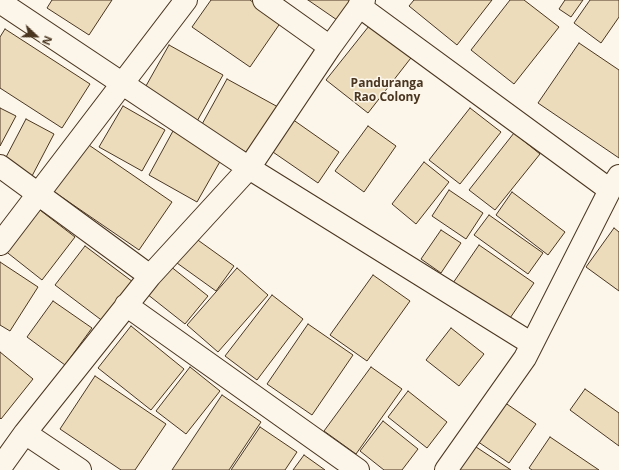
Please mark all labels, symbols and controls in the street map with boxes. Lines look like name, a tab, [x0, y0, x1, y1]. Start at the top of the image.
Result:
north arrow	[16, 16, 56, 56]
text: N	[39, 34, 56, 48]
district label: Panduranga Rao Colony	[351, 77, 423, 105]

